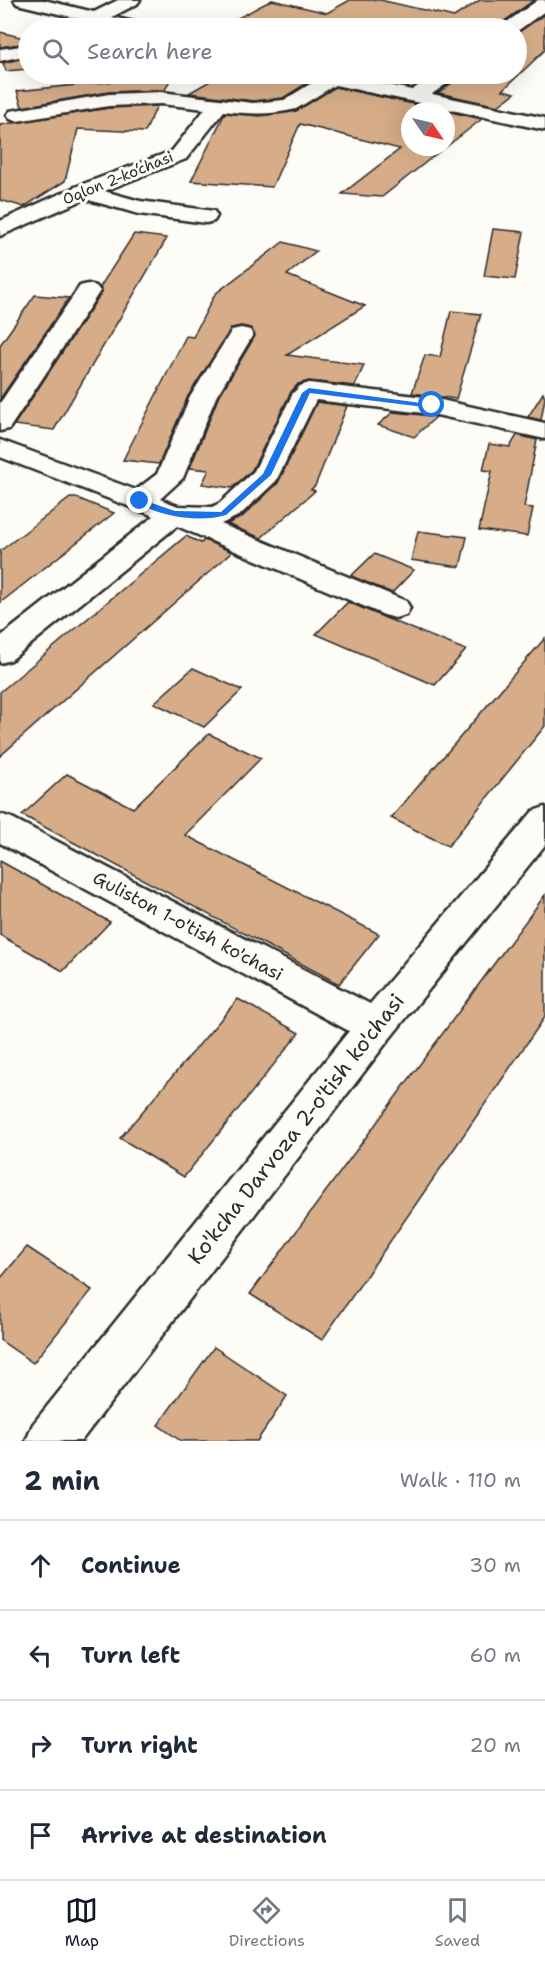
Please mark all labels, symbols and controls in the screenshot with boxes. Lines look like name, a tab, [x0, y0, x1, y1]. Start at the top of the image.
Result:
search box	[18, 18, 527, 84]
icon: search	[39, 35, 72, 68]
text: Search here	[87, 37, 213, 66]
north arrow	[401, 102, 455, 156]
street label: Oqlon 2-ko‘chasi	[60, 147, 176, 209]
route start	[418, 391, 444, 417]
route end	[126, 487, 152, 513]
street label: Guliston 1-o'tish ko'chasi	[89, 866, 287, 986]
street label: Ko'kcha Darvoza 2-o'tish ko'chasi	[181, 988, 411, 1270]
text: 2 min	[24, 1463, 100, 1498]
text: Walk · 110 m	[400, 1467, 521, 1493]
icon: ahead	[24, 1549, 57, 1582]
text: Continue	[81, 1551, 181, 1580]
text: 30 m	[469, 1552, 521, 1578]
icon: left	[24, 1639, 57, 1672]
text: Turn left	[81, 1641, 180, 1670]
text: 60 m	[469, 1642, 521, 1668]
icon: right	[24, 1729, 57, 1762]
text: Turn right	[81, 1731, 198, 1760]
text: 20 m	[470, 1732, 521, 1758]
icon: arrive	[24, 1819, 57, 1852]
text: Arrive at destination	[81, 1821, 327, 1850]
tab: Map	[65, 1894, 99, 1951]
tab: Directions	[229, 1894, 305, 1951]
tab: Saved	[435, 1894, 480, 1951]

